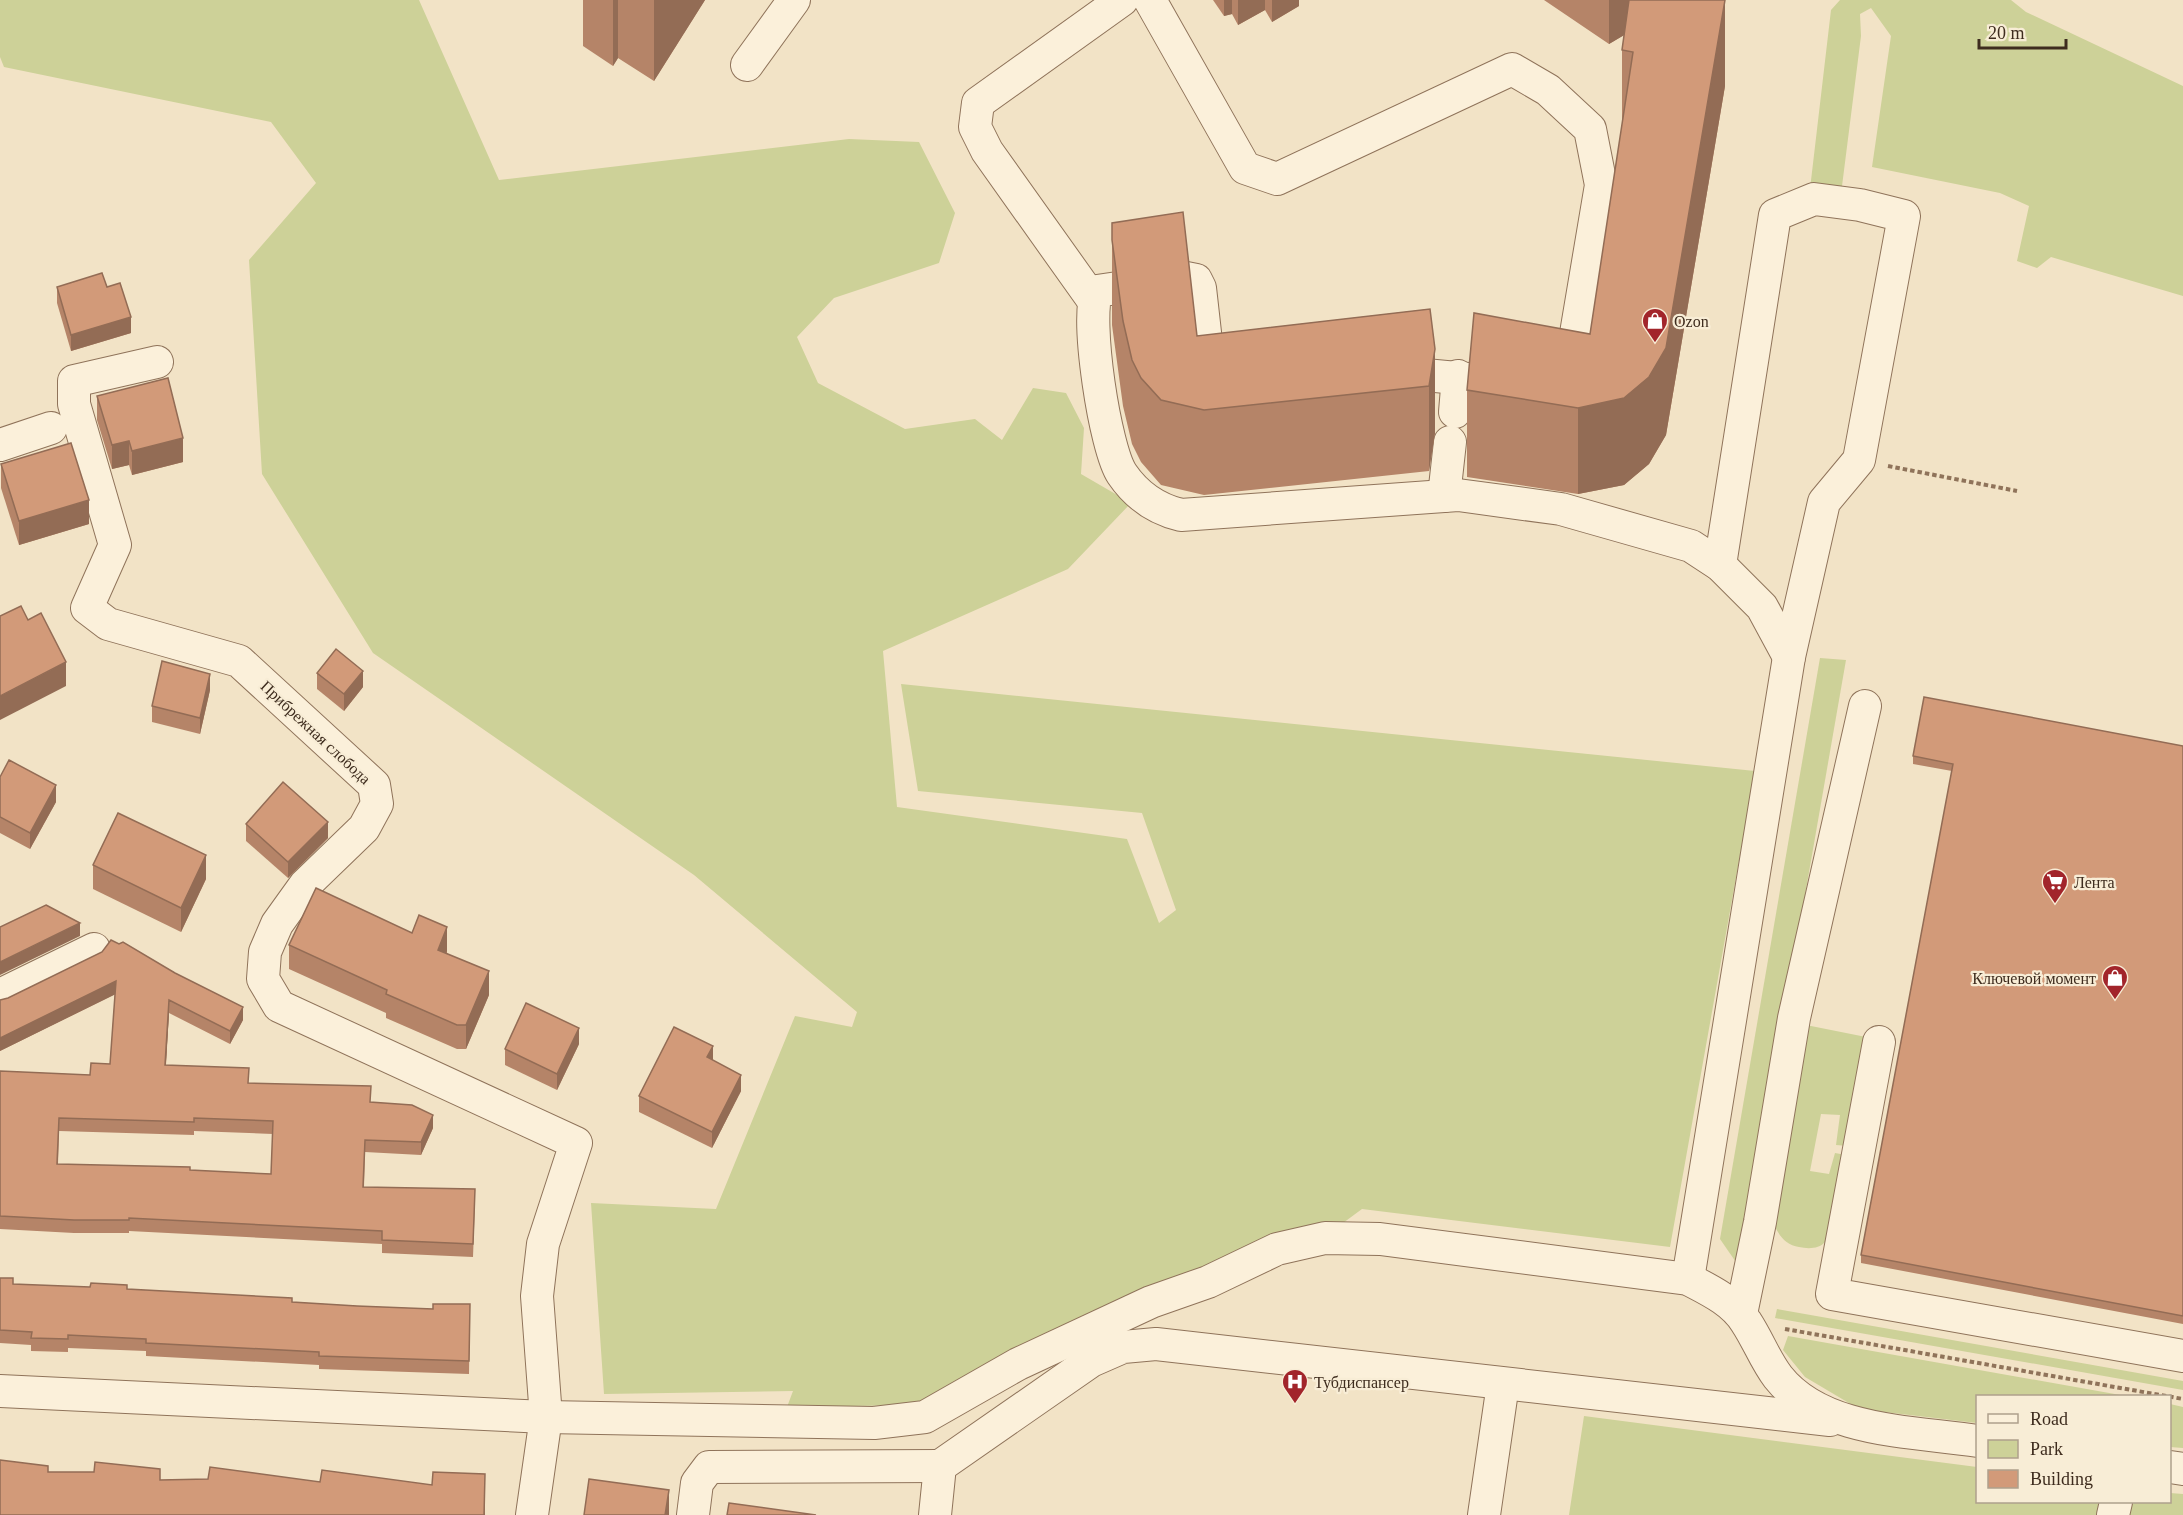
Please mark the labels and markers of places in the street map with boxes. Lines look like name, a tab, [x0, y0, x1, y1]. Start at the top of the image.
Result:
shop icon: Ozon	[1640, 306, 1670, 344]
place label: Ozon	[1674, 313, 1709, 330]
supermarket icon: Лента	[2040, 867, 2070, 905]
place label: Лента	[2074, 874, 2115, 891]
shop icon: Ключевой момент	[2100, 963, 2130, 1001]
place label: Ключевой момент	[1972, 970, 2096, 987]
hospital icon: Тубдиспансер	[1280, 1367, 1310, 1405]
place label: Тубдиспансер	[1314, 1374, 1409, 1392]

